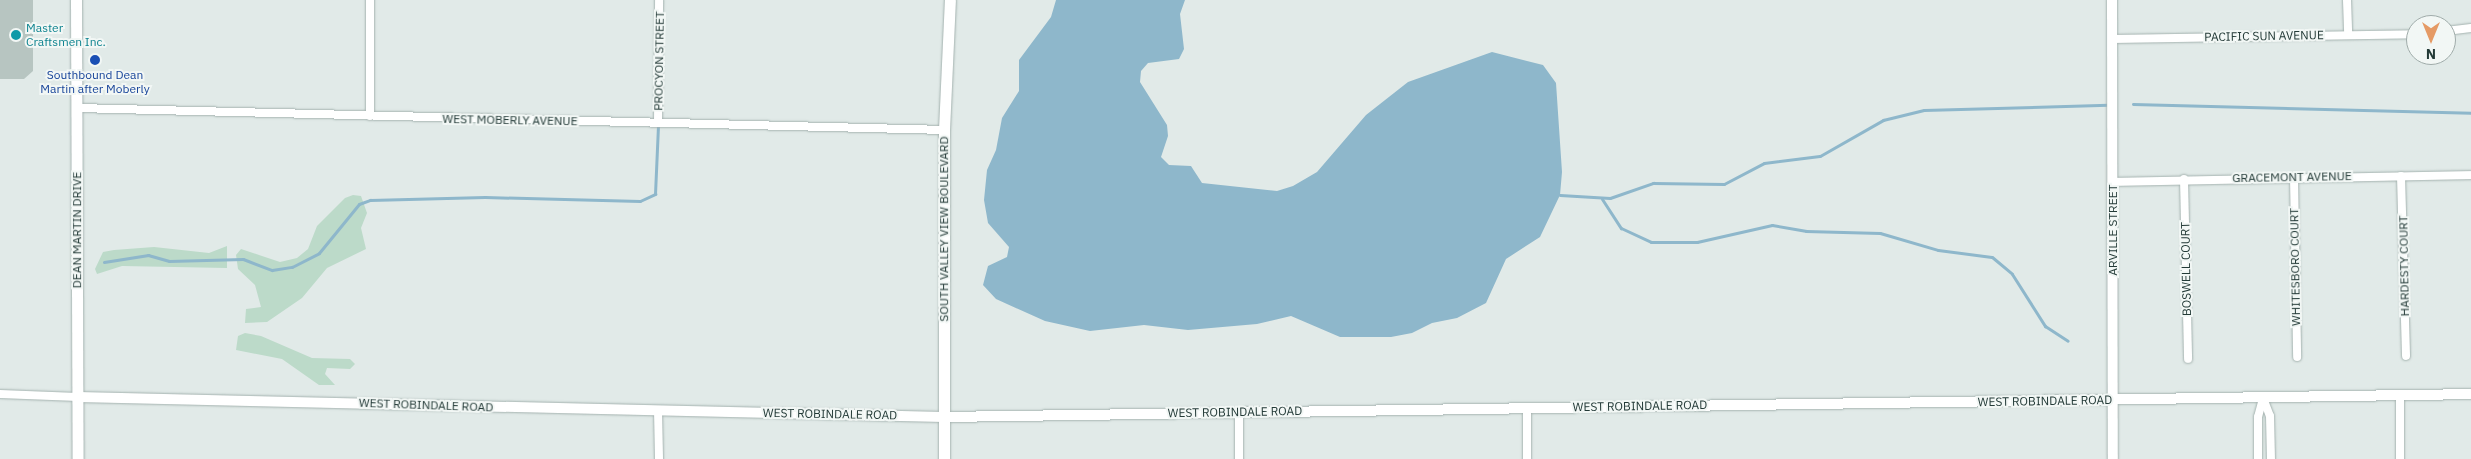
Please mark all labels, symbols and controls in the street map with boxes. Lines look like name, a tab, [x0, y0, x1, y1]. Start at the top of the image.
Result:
street label: PROCYON STREET	[651, 11, 667, 111]
north arrow	[2406, 15, 2456, 65]
place label: Master Craftsmen Inc.	[26, 21, 106, 49]
street label: PACIFIC SUN AVENUE	[2204, 28, 2324, 44]
marker: Master Craftsmen Inc.	[10, 29, 22, 41]
text: N	[2426, 45, 2436, 63]
marker: Southbound Dean Martin after Moberly	[89, 54, 101, 66]
place label: Southbound Dean Martin after Moberly	[40, 68, 150, 96]
street label: WEST MOBERLY AVENUE	[442, 112, 578, 128]
street label: SOUTH VALLEY VIEW BOULEVARD	[937, 136, 951, 322]
street label: GRACEMONT AVENUE	[2232, 169, 2352, 185]
street label: DEAN MARTIN DRIVE	[70, 172, 84, 288]
street label: ARVILLE STREET	[2106, 184, 2120, 276]
street label: WHITESBORO COURT	[2287, 208, 2303, 326]
street label: HARDESTY COURT	[2396, 215, 2412, 317]
street label: BOSWELL COURT	[2178, 222, 2194, 316]
street label: WEST ROBINDALE ROAD	[1978, 393, 2112, 409]
street label: WEST ROBINDALE ROAD	[359, 395, 493, 415]
street label: WEST ROBINDALE ROAD	[1573, 398, 1707, 414]
street label: WEST ROBINDALE ROAD	[1168, 404, 1302, 420]
street label: WEST ROBINDALE ROAD	[763, 406, 897, 422]

